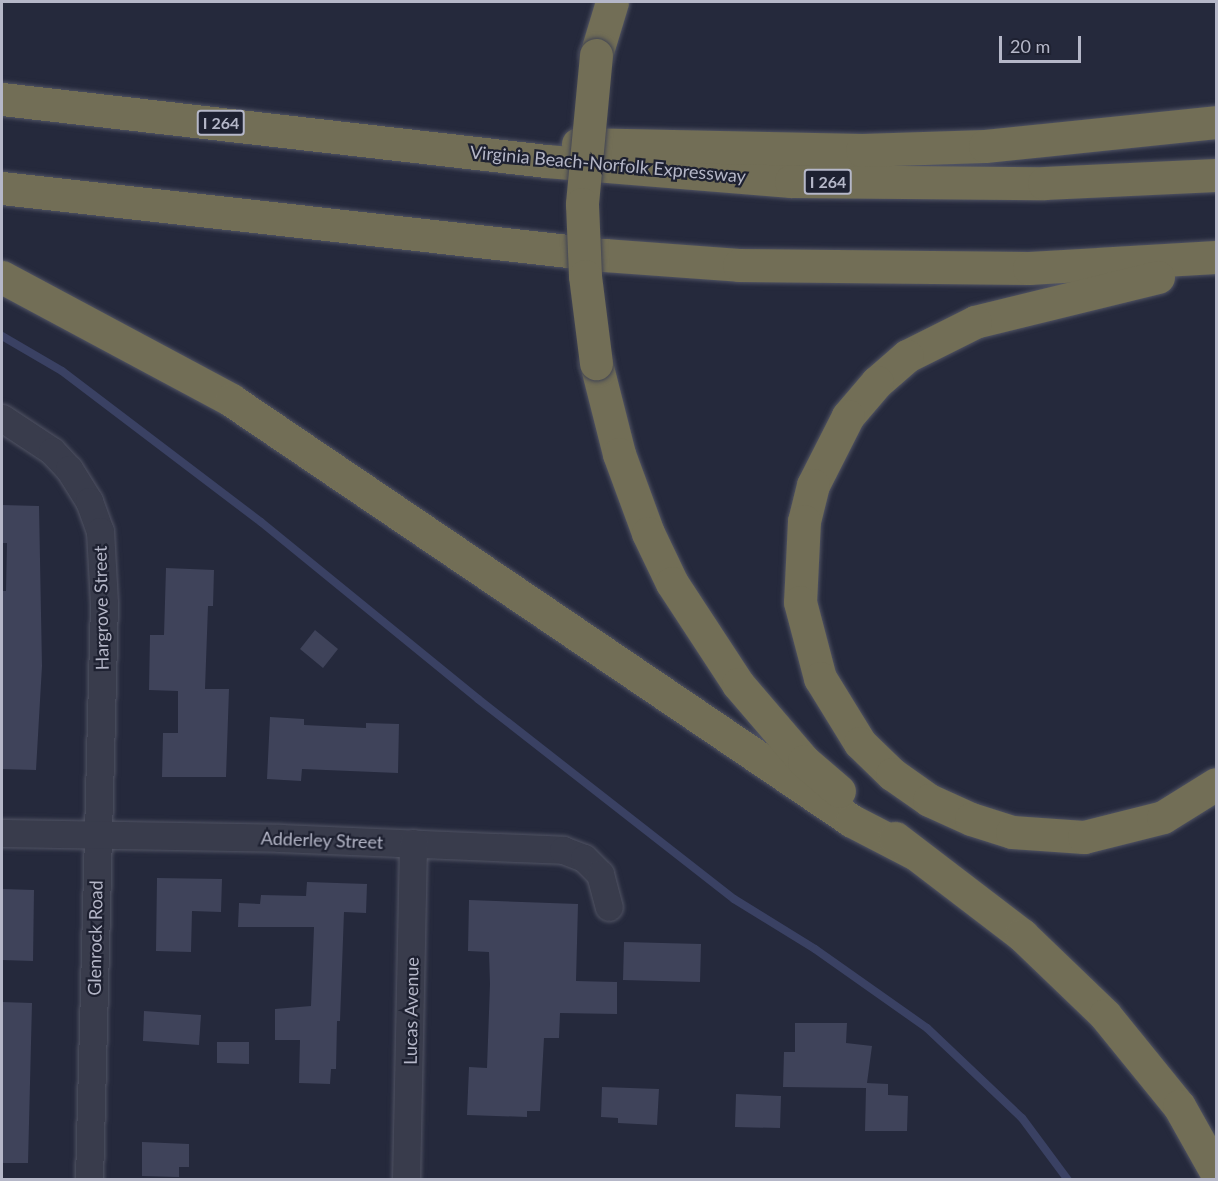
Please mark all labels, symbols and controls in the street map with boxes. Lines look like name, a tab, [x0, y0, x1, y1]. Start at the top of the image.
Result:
scale bar	[1002, 24, 1084, 62]
text: 20 m	[1010, 35, 1050, 57]
road number: I 264	[196, 110, 246, 136]
street label: Virginia Beach-Norfolk Expressway	[469, 141, 747, 187]
road number: I 264	[802, 169, 854, 195]
street label: Hargrove Street	[89, 545, 113, 671]
street label: Adderley Street	[260, 827, 384, 853]
street label: Glenrock Road	[83, 880, 107, 996]
street label: Lucas Avenue	[399, 957, 423, 1065]

